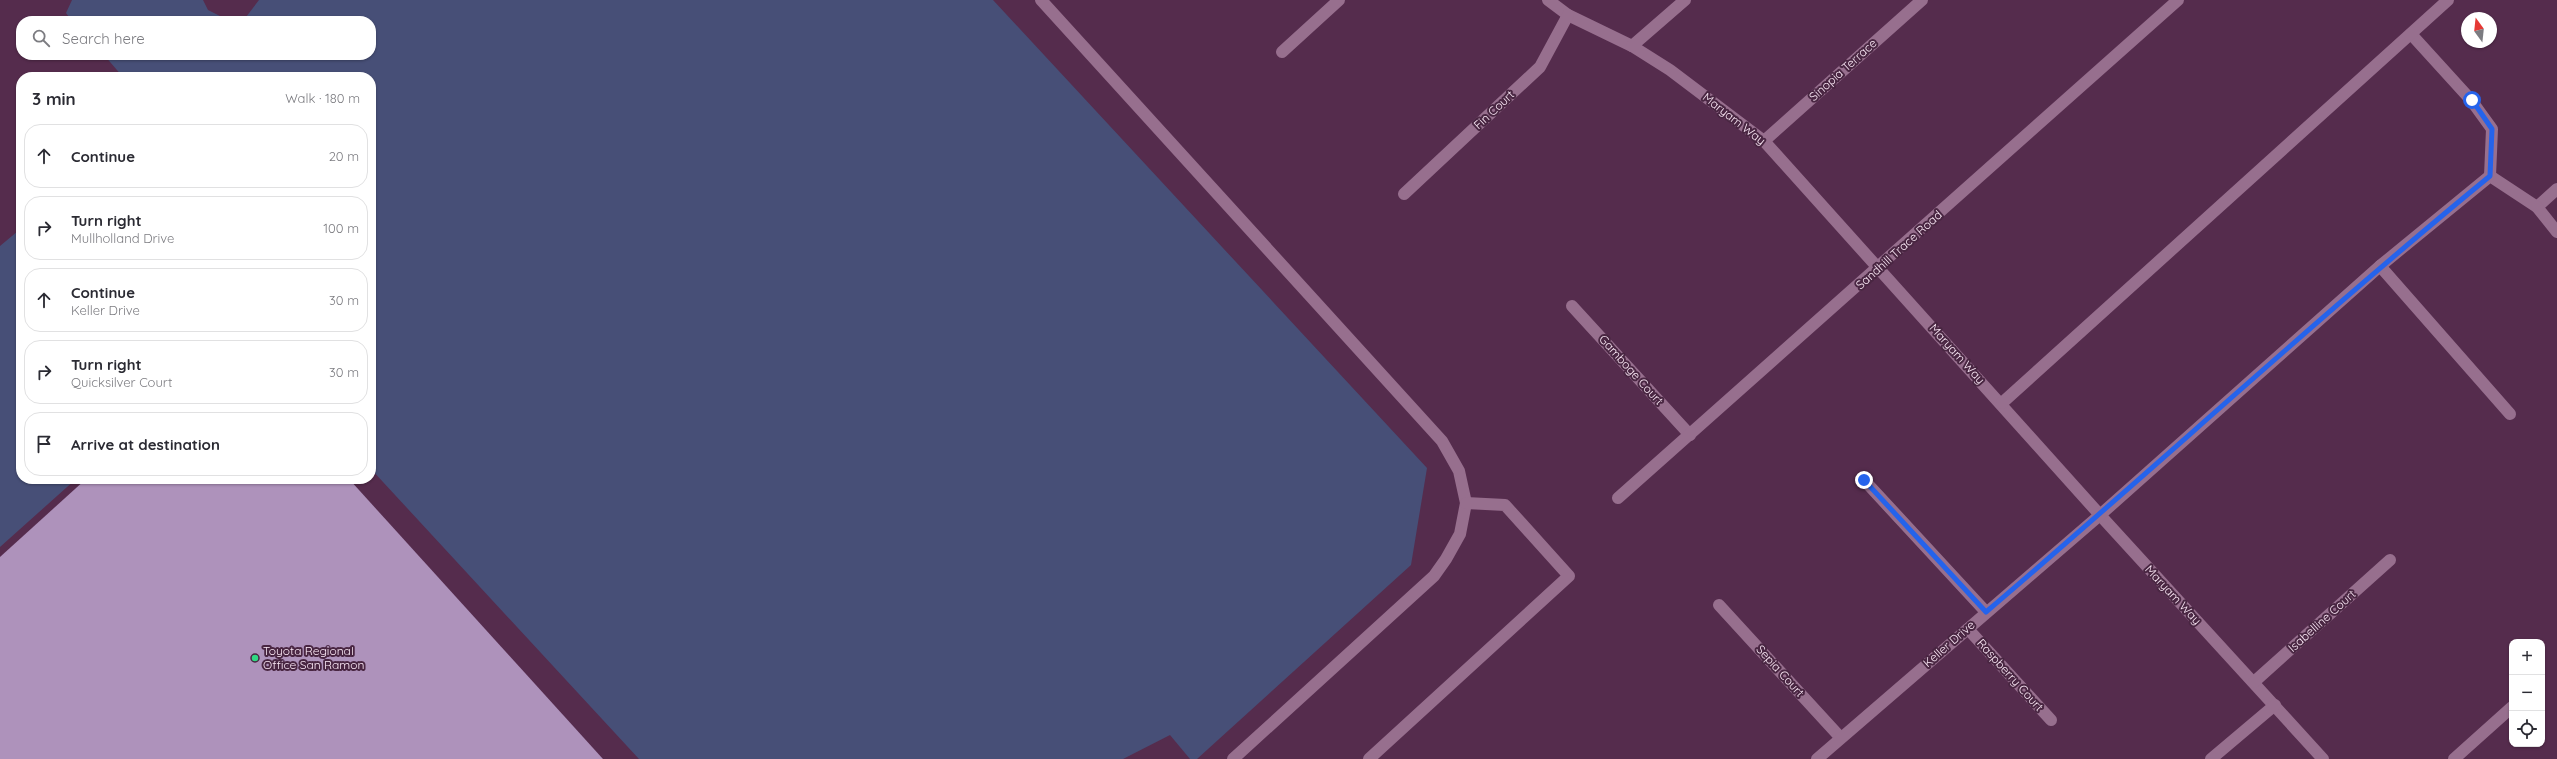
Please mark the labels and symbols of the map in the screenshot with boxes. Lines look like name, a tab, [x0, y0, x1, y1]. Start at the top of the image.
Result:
north arrow	[2461, 12, 2497, 48]
street label: Sinopia Terrace	[1806, 35, 1880, 104]
street label: Fin Court	[1470, 87, 1517, 132]
street label: Maryam Way	[1700, 89, 1769, 148]
route start	[2463, 91, 2481, 109]
street label: Sandhill Trace Road	[1853, 207, 1945, 292]
street label: Maryam Way	[1926, 321, 1988, 387]
street label: Gamboge Court	[1596, 332, 1667, 408]
route end	[1855, 471, 1873, 489]
street label: Maryam Way	[2142, 562, 2205, 627]
street label: Isabelline Court	[2285, 586, 2359, 655]
street label: Keller Drive	[1920, 617, 1978, 670]
street label: Raspberry Court	[1974, 635, 2047, 714]
street label: Sepia Court	[1753, 642, 1808, 700]
place label: Toyota Regional Office San Ramon	[263, 643, 364, 672]
marker: Toyota Regional Office San Ramon	[250, 653, 260, 663]

